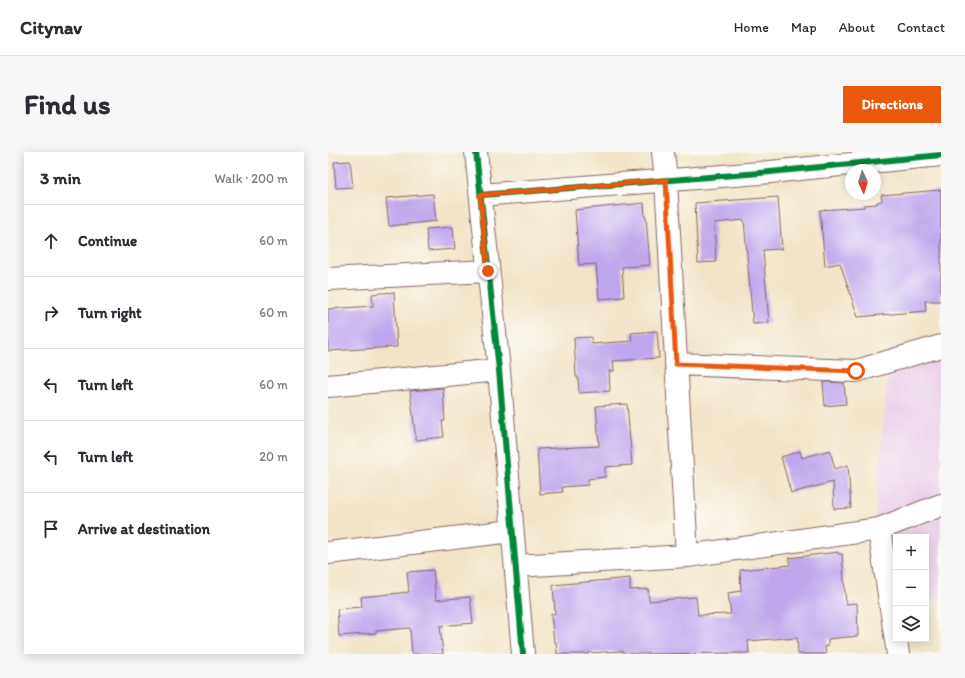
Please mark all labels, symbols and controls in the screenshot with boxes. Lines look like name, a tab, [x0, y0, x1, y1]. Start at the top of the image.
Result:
text: Citynav	[20, 16, 82, 39]
text: Home	[734, 19, 769, 36]
text: Map	[791, 19, 817, 36]
text: About	[839, 19, 875, 36]
text: Contact	[897, 19, 945, 36]
button: Directions	[843, 86, 941, 123]
text: Find us	[24, 87, 111, 121]
north arrow	[845, 164, 881, 200]
text: 3 min	[40, 168, 81, 188]
text: Walk · 200 m	[215, 171, 288, 186]
icon: ahead	[40, 230, 62, 252]
text: Continue	[78, 232, 137, 250]
text: 60 m	[259, 233, 288, 248]
route end	[479, 262, 497, 280]
icon: right	[40, 302, 62, 324]
text: Turn right	[78, 304, 142, 322]
text: 60 m	[259, 305, 288, 320]
route start	[847, 362, 865, 380]
icon: left	[40, 374, 62, 396]
text: Turn left	[78, 376, 133, 394]
text: 60 m	[259, 377, 288, 392]
icon: left	[40, 446, 62, 468]
text: Turn left	[78, 448, 133, 466]
text: 20 m	[259, 449, 288, 464]
icon: arrive	[40, 518, 62, 540]
text: Arrive at destination	[78, 520, 210, 538]
map controls	[893, 534, 929, 642]
button: +	[893, 534, 929, 570]
button: −	[893, 570, 929, 606]
button: layers	[893, 606, 929, 642]

